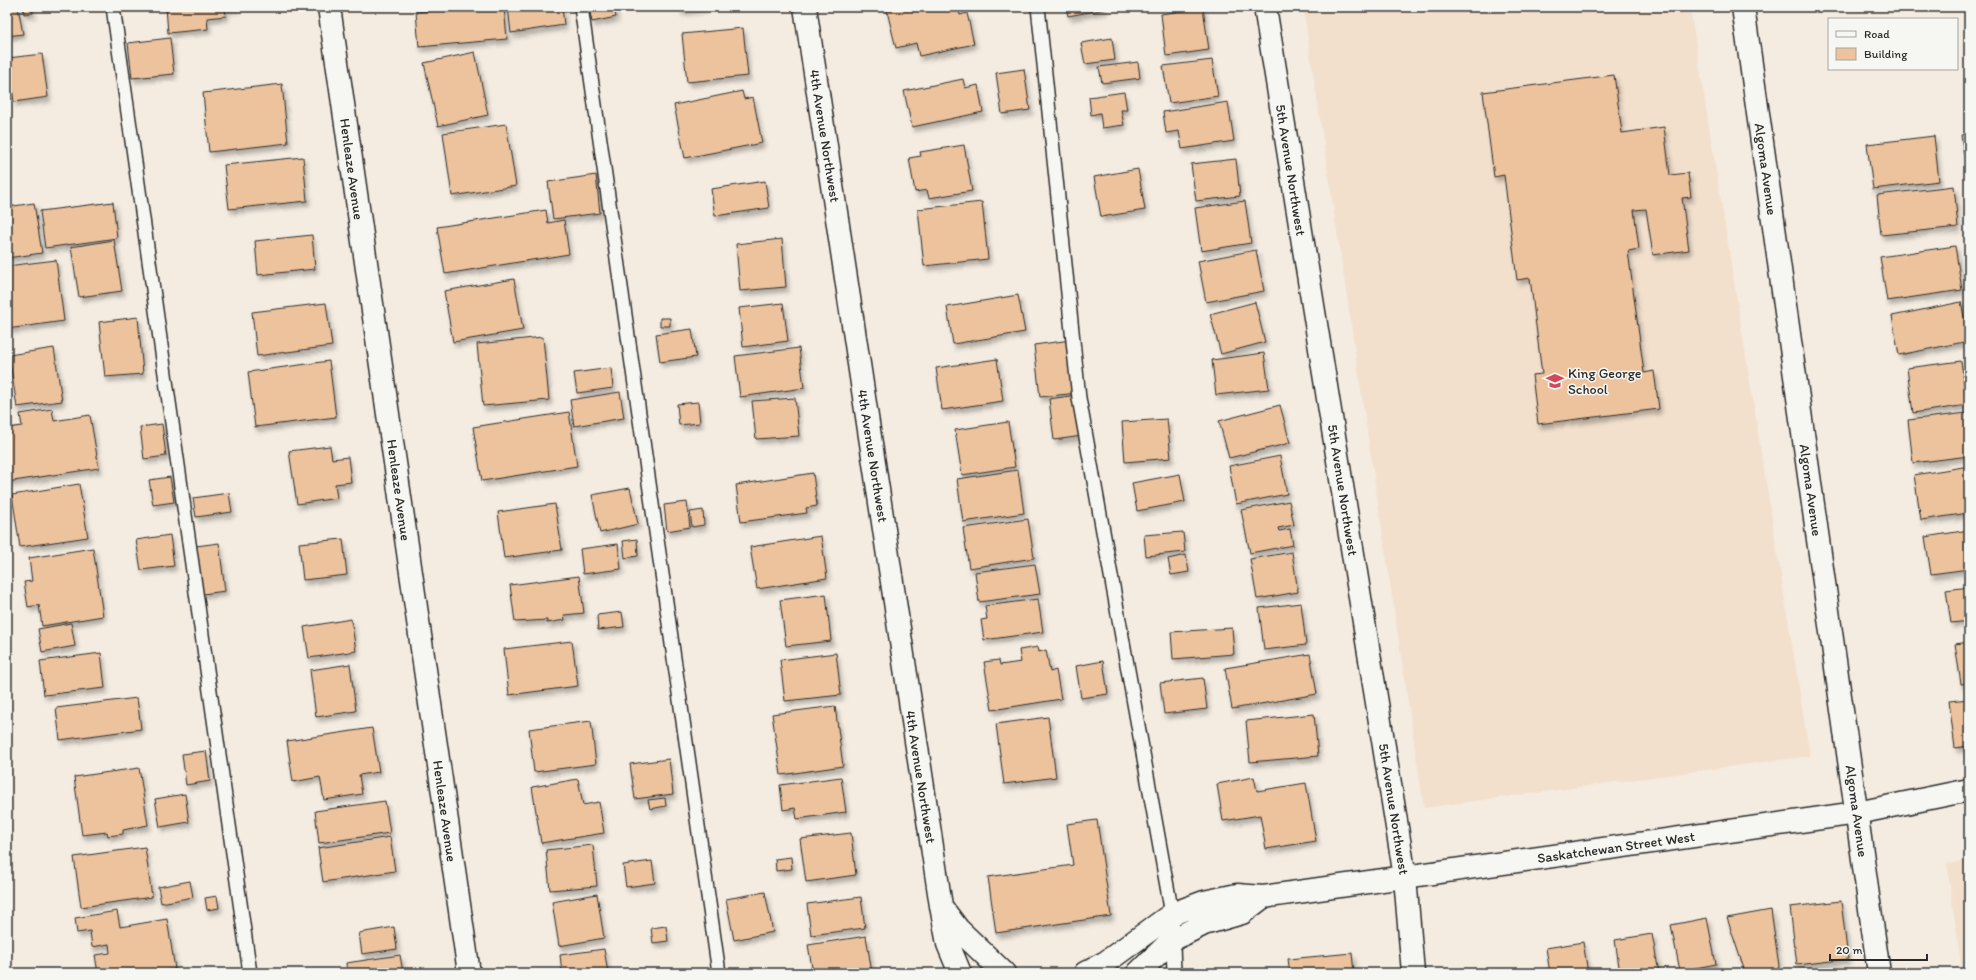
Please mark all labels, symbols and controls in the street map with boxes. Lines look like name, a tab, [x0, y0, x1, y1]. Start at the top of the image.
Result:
legend	[1828, 18, 1958, 70]
text: Road	[1864, 27, 1890, 41]
text: Building	[1864, 47, 1908, 61]
street label: 4th Avenue Northwest	[806, 69, 843, 204]
street label: 5th Avenue Northwest	[1272, 103, 1309, 237]
street label: Henleaze Avenue	[336, 117, 367, 221]
street label: Algoma Avenue	[1751, 122, 1780, 217]
place label: King George School	[1568, 365, 1642, 398]
school or university icon: King George School	[1545, 371, 1565, 391]
street label: 4th Avenue Northwest	[854, 389, 891, 524]
street label: 5th Avenue Northwest	[1324, 423, 1361, 557]
street label: Henleaze Avenue	[383, 438, 414, 542]
street label: Algoma Avenue	[1796, 443, 1825, 538]
street label: 4th Avenue Northwest	[902, 710, 939, 845]
street label: 5th Avenue Northwest	[1375, 742, 1412, 876]
street label: Henleaze Avenue	[429, 759, 460, 863]
street label: Algoma Avenue	[1842, 764, 1871, 859]
street label: Saskatchewan Street West	[1536, 828, 1696, 867]
scale bar	[1830, 936, 1927, 962]
text: 20 m	[1836, 943, 1863, 957]

